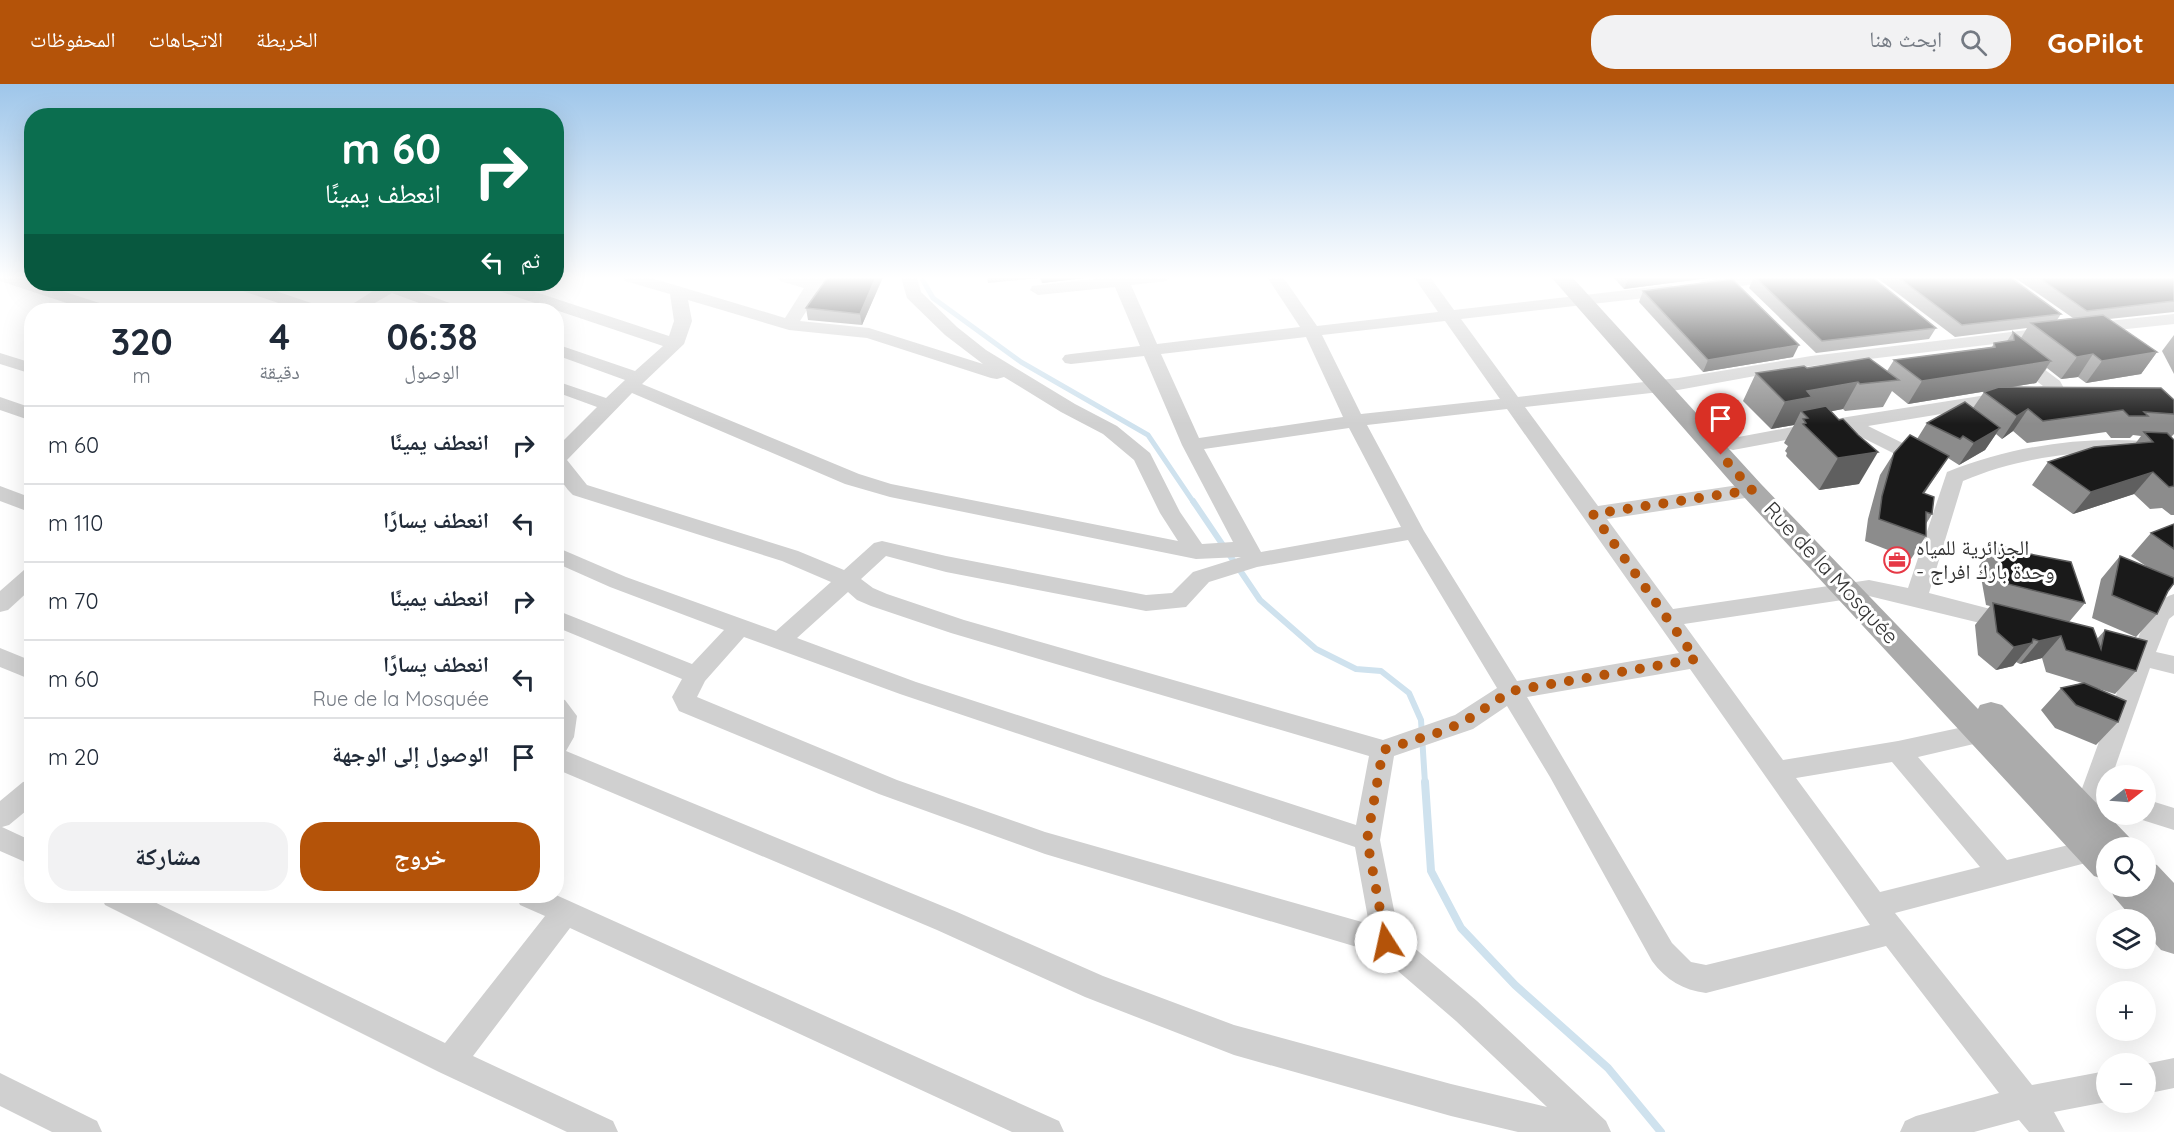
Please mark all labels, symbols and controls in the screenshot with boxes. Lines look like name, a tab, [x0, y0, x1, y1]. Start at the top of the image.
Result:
search box	[1591, 15, 2011, 69]
text: ابحث هنا	[1869, 25, 1942, 53]
text: GoPilot	[2047, 25, 2144, 60]
text: المحفوظات	[30, 26, 115, 52]
text: الاتجاهات	[148, 26, 223, 52]
text: الخريطة	[256, 26, 318, 52]
icon: search	[1957, 26, 1990, 59]
text: 60 m	[341, 122, 441, 175]
icon: right	[462, 132, 540, 210]
text: انعطف يمينًا	[325, 176, 441, 210]
icon: left	[476, 246, 509, 279]
text: ثم	[521, 246, 540, 274]
text: 4	[269, 314, 290, 359]
text: 06:38	[386, 314, 477, 359]
text: 320	[111, 319, 173, 364]
text: دقيقة	[259, 359, 300, 384]
text: الوصول	[404, 359, 460, 384]
text: m	[132, 363, 151, 388]
pin	[1695, 393, 1746, 455]
icon: arrive	[1704, 402, 1737, 435]
text: انعطف يمينًا	[390, 428, 489, 456]
icon: right	[507, 429, 540, 462]
text: 60 m	[48, 431, 99, 459]
street label: Rue de la Mosquée	[1759, 496, 1904, 649]
text: انعطف يسارًا	[383, 506, 489, 534]
icon: left	[507, 507, 540, 540]
text: 110 m	[48, 509, 103, 537]
place label: الجزائرية للمياه - وحدة بارك افراج	[1916, 534, 2055, 585]
office icon: الجزائرية للمياه - وحدة بارك افراج	[1882, 545, 1912, 575]
text: انعطف يمينًا	[390, 584, 489, 612]
icon: right	[507, 585, 540, 618]
text: 70 m	[48, 587, 98, 615]
text: انعطف يسارًا	[383, 650, 489, 678]
icon: left	[507, 663, 540, 696]
text: 60 m	[48, 665, 99, 693]
text: Rue de la Mosquée	[313, 686, 489, 711]
text: الوصول إلى الوجهة	[332, 740, 489, 768]
icon: arrive	[507, 741, 540, 774]
text: 20 m	[48, 743, 99, 771]
north arrow	[2096, 765, 2156, 825]
map controls	[2096, 765, 2156, 1113]
button: مشاركة	[48, 822, 288, 891]
button: خروج	[300, 822, 540, 891]
button: search	[2096, 837, 2156, 897]
button: layers	[2096, 909, 2156, 969]
position arrow	[1354, 910, 1418, 974]
button: +	[2096, 981, 2156, 1041]
button: −	[2096, 1053, 2156, 1113]

